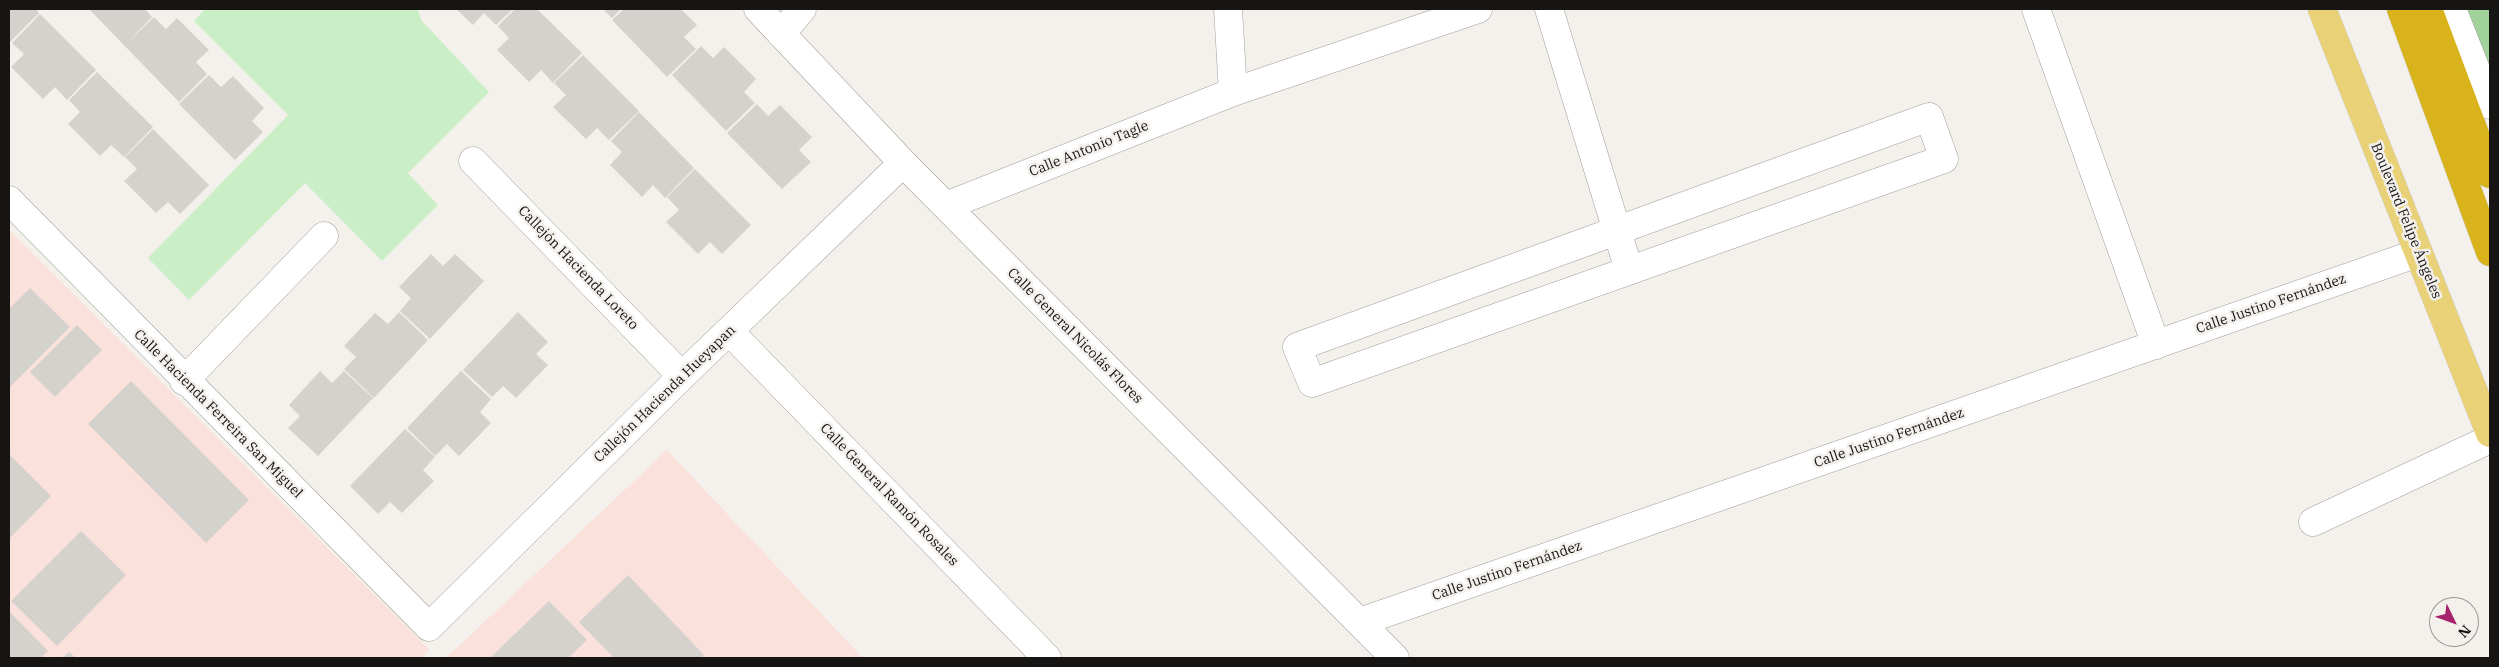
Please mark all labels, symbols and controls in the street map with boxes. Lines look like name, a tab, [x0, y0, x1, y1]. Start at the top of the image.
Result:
street label: Calle Antonio Tagle	[1027, 117, 1151, 181]
street label: Boulevard Felipe Ángeles	[2367, 141, 2445, 301]
street label: Callejón Hacienda Loreto	[514, 203, 642, 333]
street label: Calle General Nicolás Flores	[1004, 265, 1146, 407]
street label: Calle Justino Fernández	[2194, 270, 2348, 338]
street label: Callejón Hacienda Hueyapan	[591, 322, 739, 466]
street label: Calle Hacienda Ferreira San Miguel	[130, 326, 306, 502]
street label: Calle Justino Fernández	[1812, 404, 1966, 472]
street label: Calle General Ramón Rosales	[816, 420, 962, 570]
street label: Calle Justino Fernández	[1430, 537, 1584, 605]
north arrow	[2429, 597, 2479, 647]
text: N	[2454, 621, 2475, 642]

